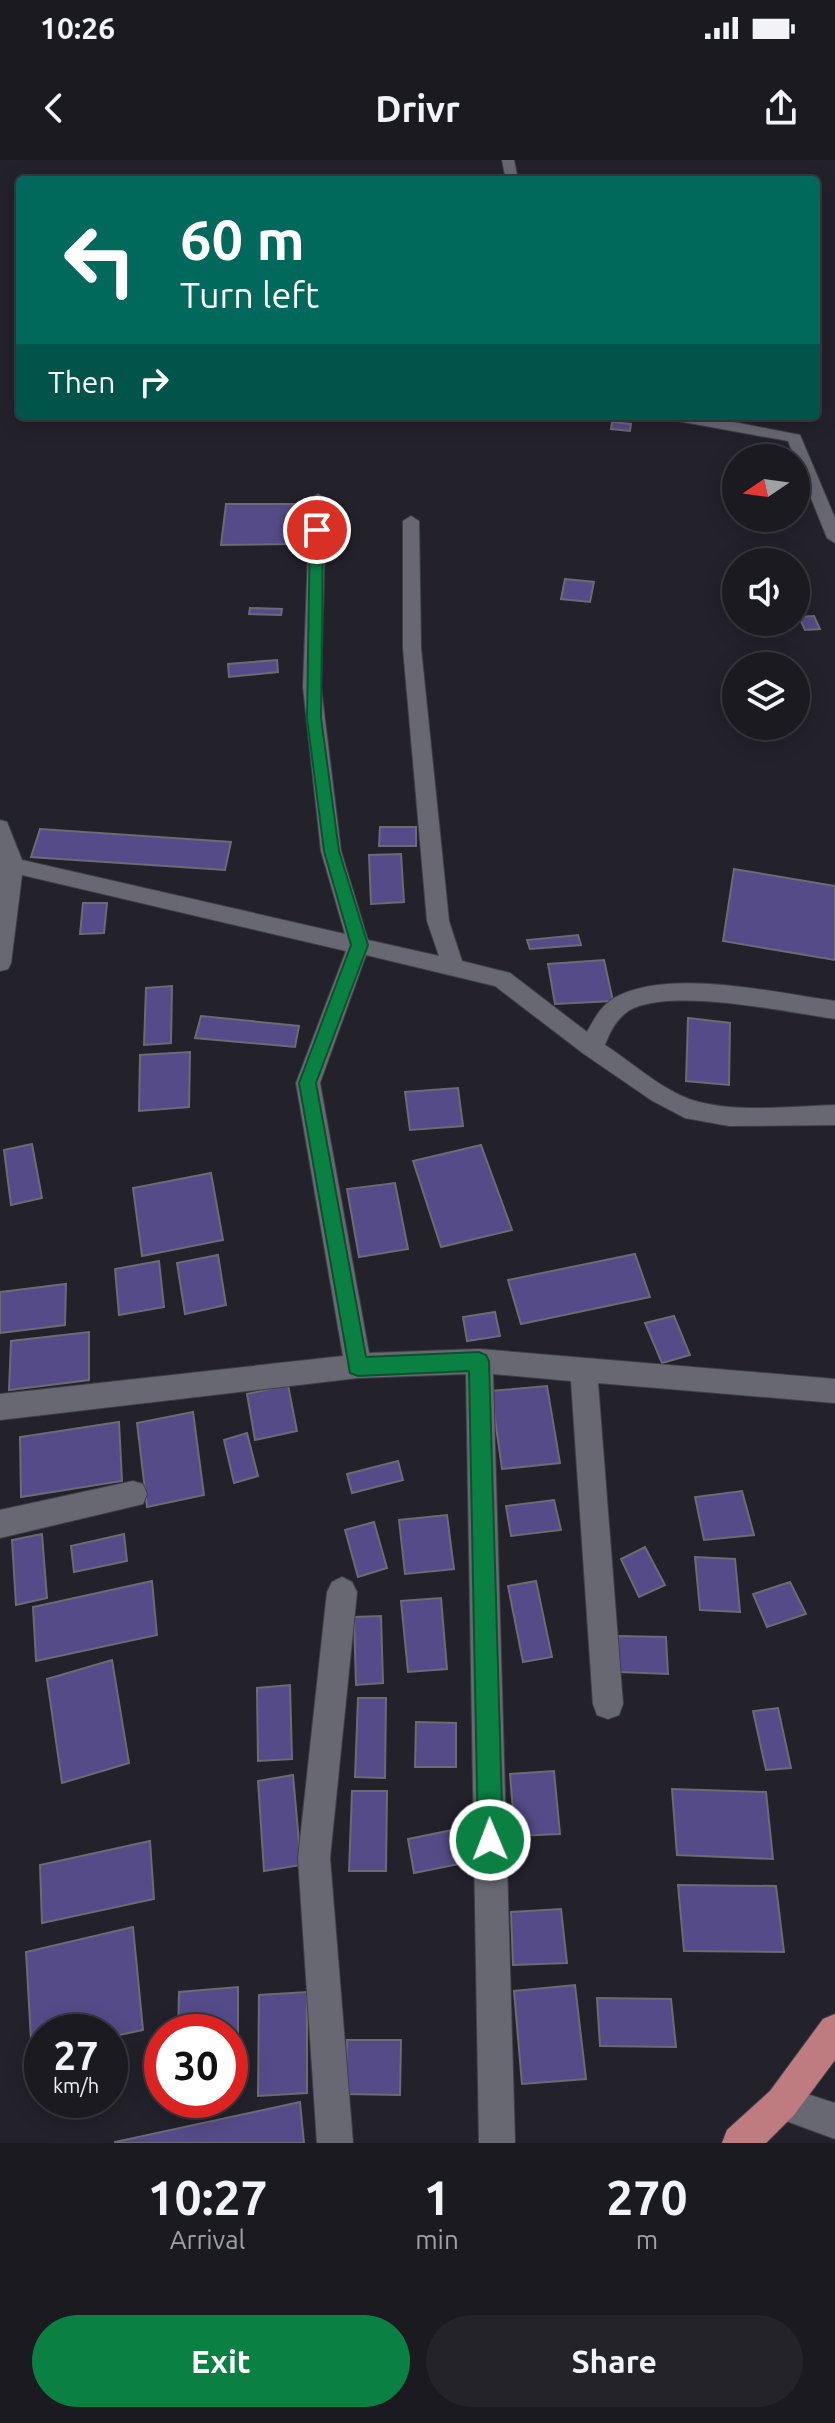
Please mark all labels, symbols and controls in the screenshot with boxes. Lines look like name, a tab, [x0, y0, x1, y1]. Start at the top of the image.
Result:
text: 10:26	[40, 11, 115, 45]
icon: back	[32, 86, 76, 130]
icon: share	[759, 86, 803, 130]
text: Drivr	[375, 88, 460, 129]
icon: left	[48, 208, 152, 312]
text: 60 m	[180, 208, 305, 271]
text: Turn left	[180, 274, 319, 315]
icon: right	[132, 360, 176, 404]
text: Then	[48, 365, 116, 399]
north arrow	[722, 444, 810, 532]
map controls	[722, 444, 810, 740]
pin	[283, 496, 351, 564]
icon: arrive	[295, 508, 339, 552]
button: sound	[722, 548, 810, 636]
button: layers	[722, 652, 810, 740]
position arrow	[448, 1798, 532, 1882]
speed limit sign: 30	[144, 2014, 248, 2118]
text: 27	[53, 2033, 99, 2078]
text: km/h	[53, 2074, 99, 2097]
text: 10:27	[148, 2170, 268, 2224]
text: 1	[423, 2170, 450, 2224]
text: 270	[606, 2170, 687, 2224]
text: Arrival	[170, 2225, 245, 2254]
text: min	[415, 2225, 459, 2254]
text: m	[636, 2225, 658, 2254]
button: Exit	[32, 2315, 410, 2407]
button: Share	[426, 2315, 803, 2407]

